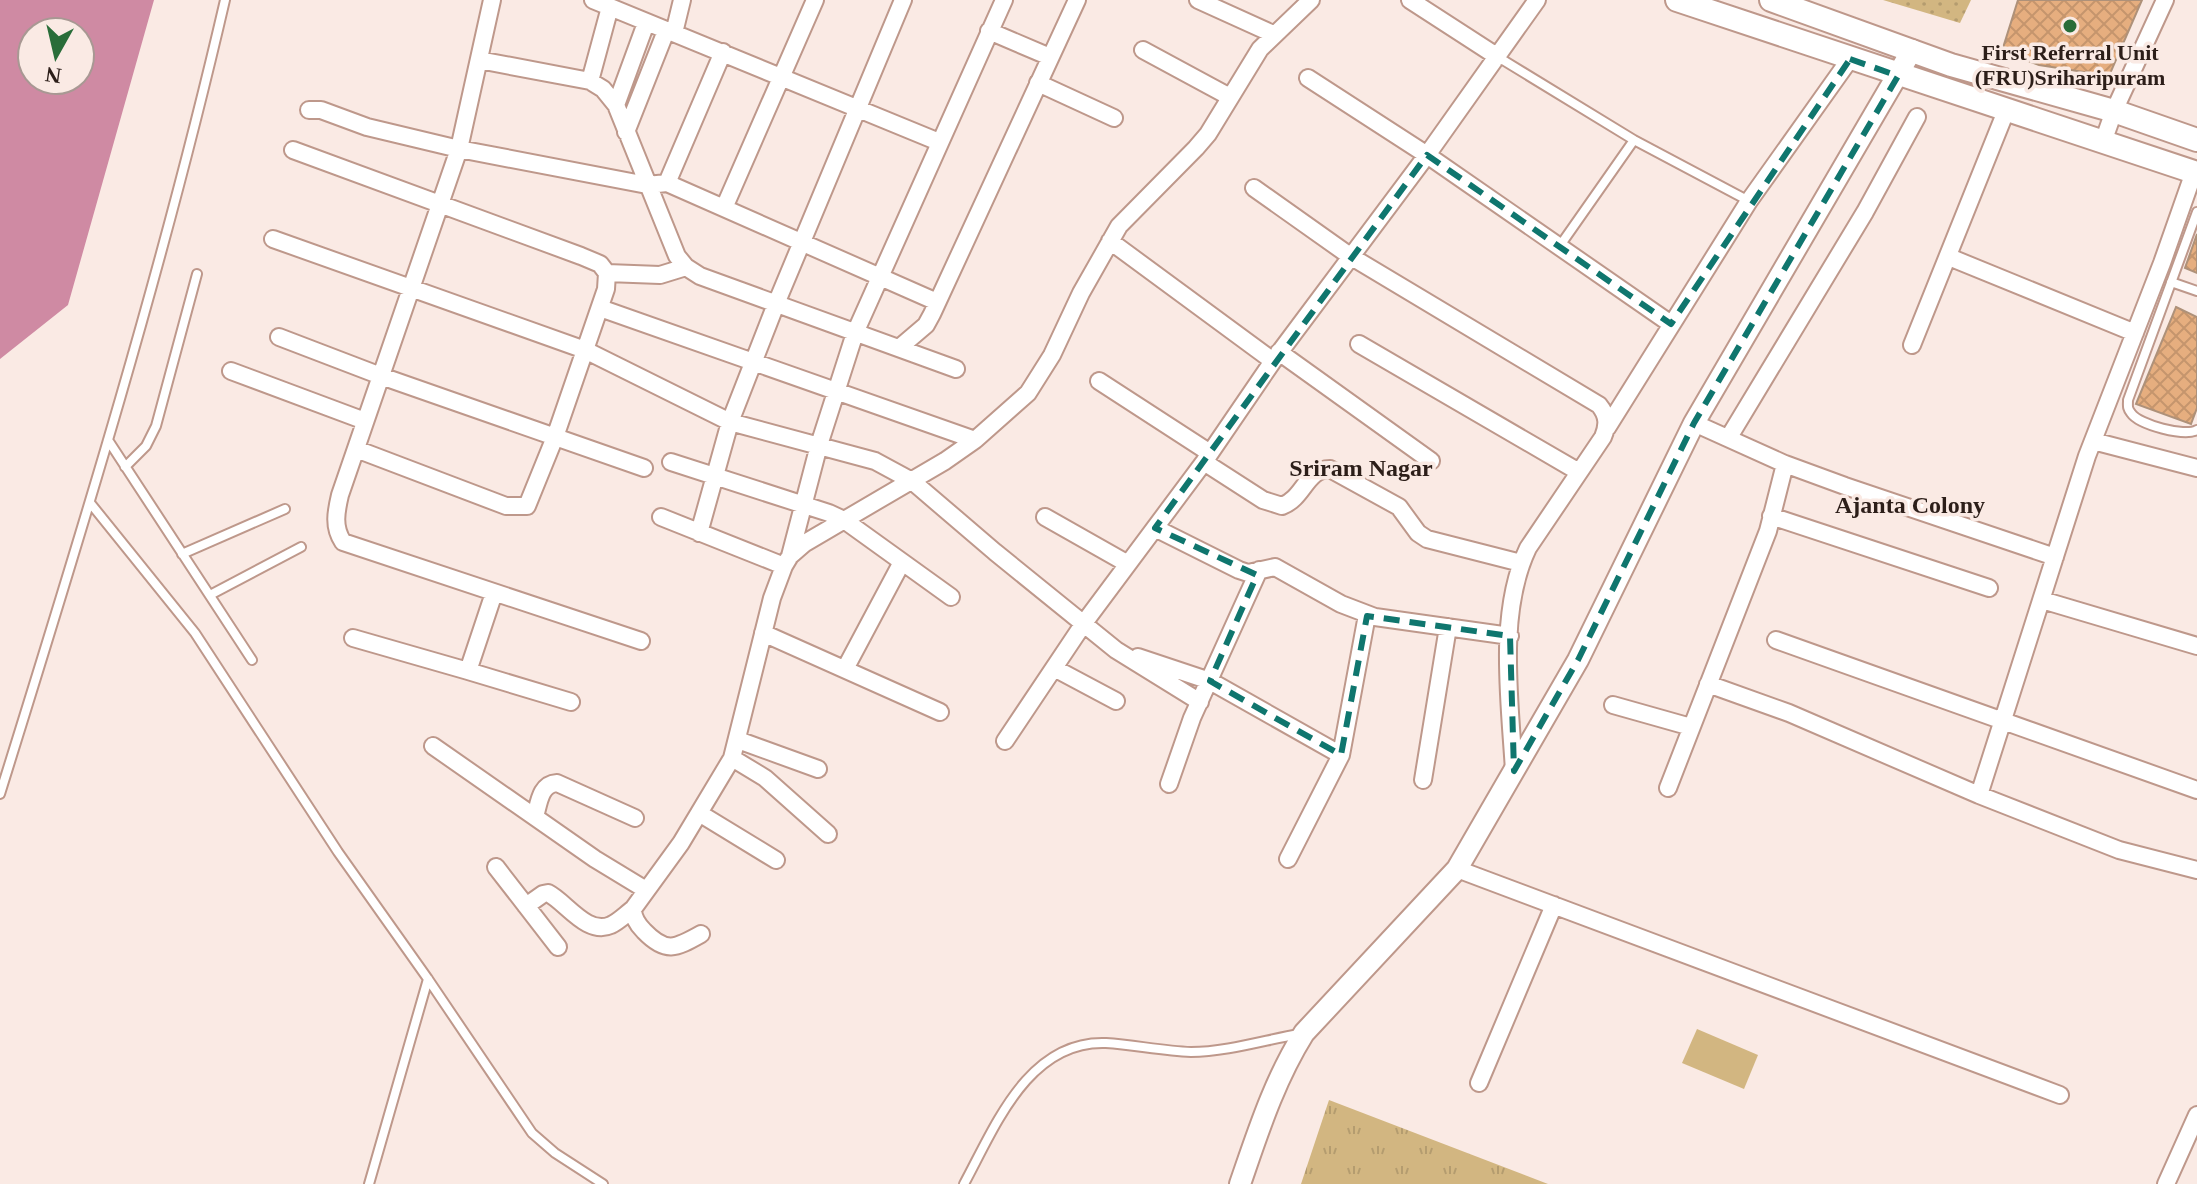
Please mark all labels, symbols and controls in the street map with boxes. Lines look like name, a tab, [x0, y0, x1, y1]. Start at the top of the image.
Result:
north arrow	[16, 16, 96, 96]
marker: First Referral Unit (FRU)Sriharipuram	[2061, 17, 2079, 35]
place label: First Referral Unit (FRU)Sriharipuram	[1975, 40, 2165, 90]
text: N	[44, 62, 63, 89]
district label: Sriram Nagar	[1289, 455, 1433, 481]
district label: Ajanta Colony	[1835, 492, 1985, 518]

